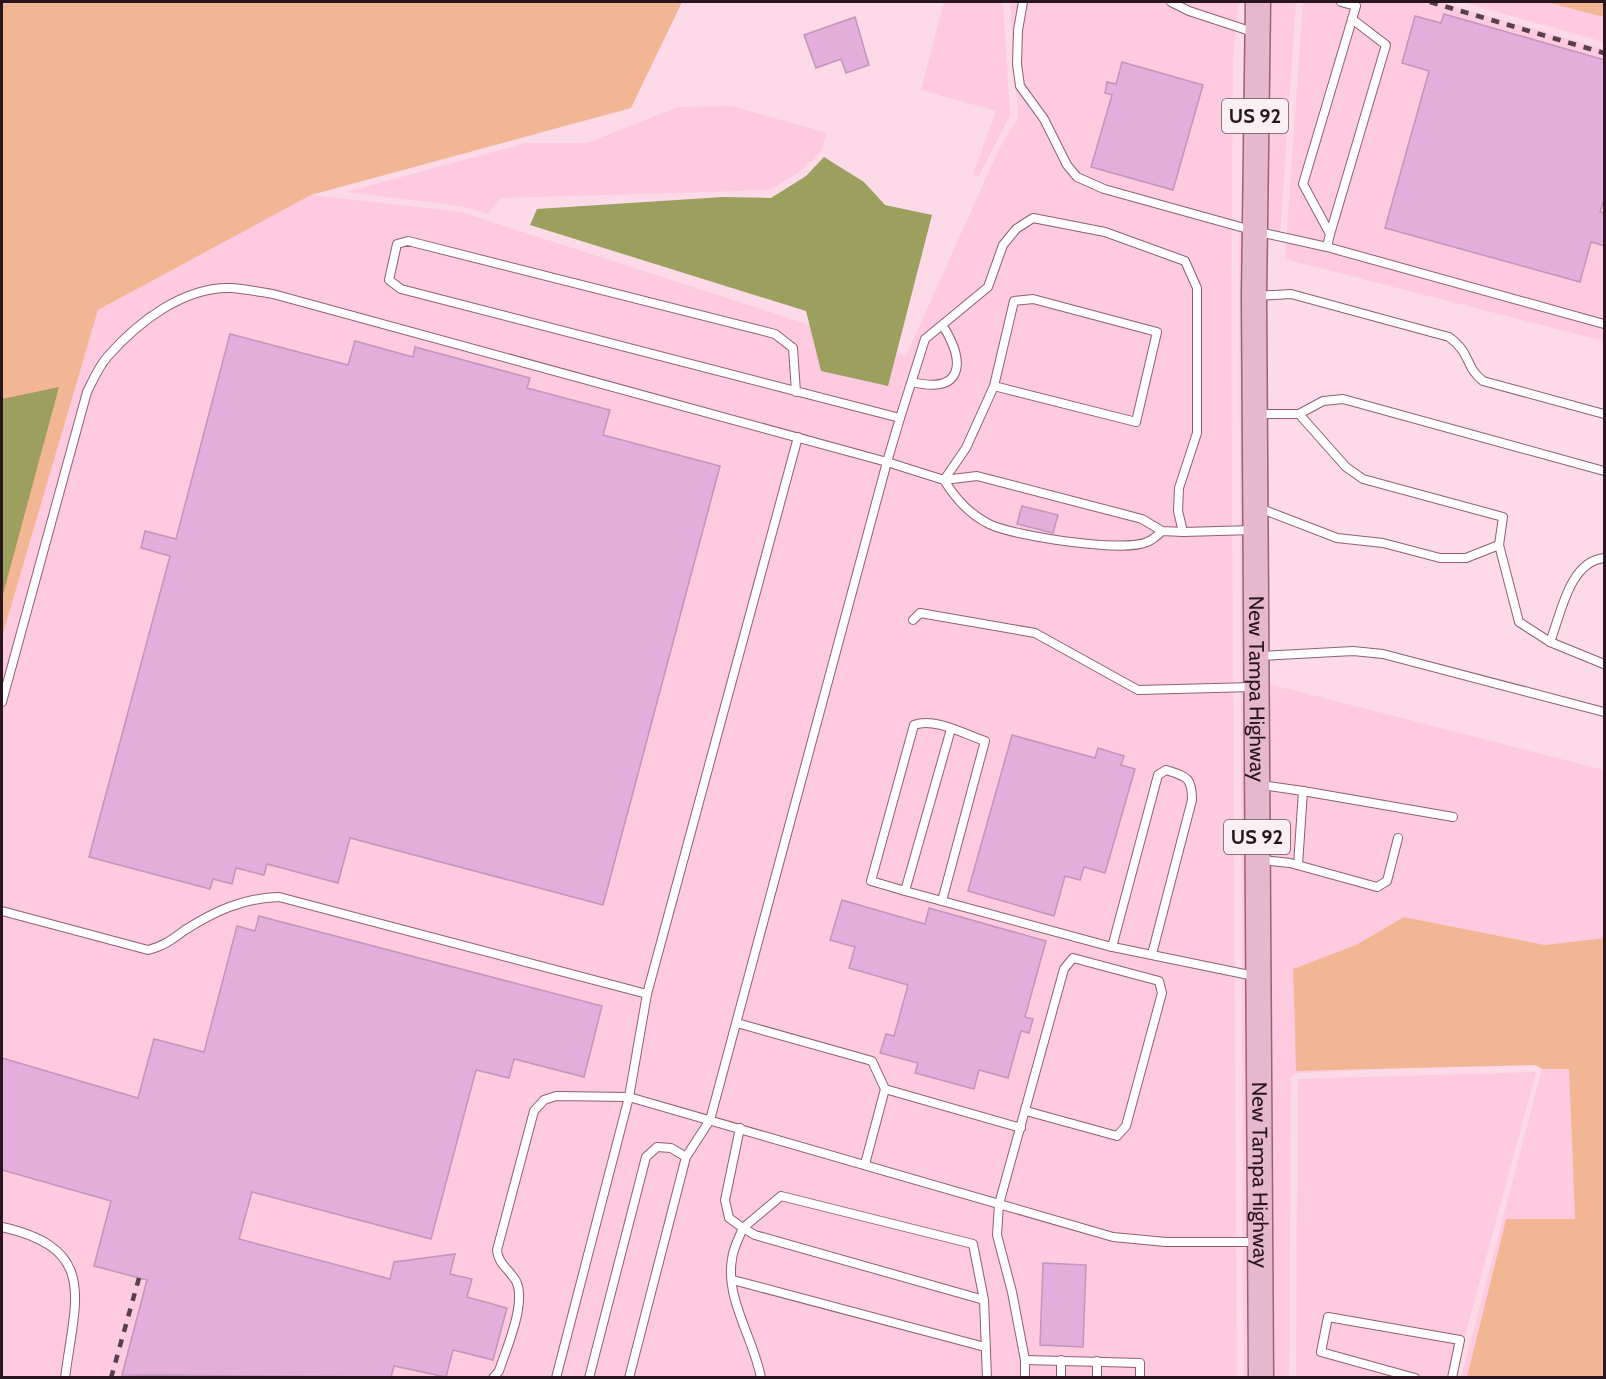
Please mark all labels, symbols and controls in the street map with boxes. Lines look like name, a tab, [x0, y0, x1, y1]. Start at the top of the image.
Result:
road number: US 92	[1222, 99, 1288, 133]
street label: New Tampa Highway	[1244, 596, 1270, 783]
road number: US 92	[1224, 820, 1290, 854]
street label: New Tampa Highway	[1247, 1082, 1273, 1269]

